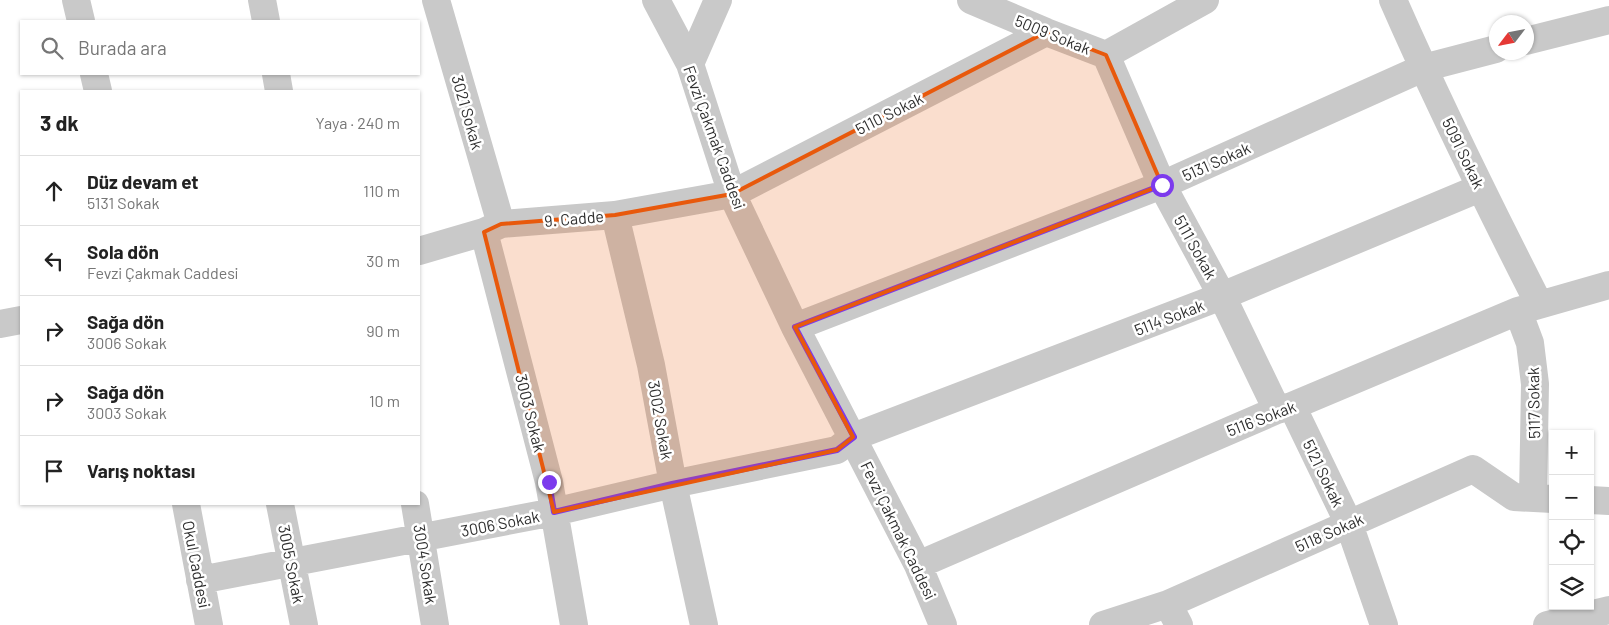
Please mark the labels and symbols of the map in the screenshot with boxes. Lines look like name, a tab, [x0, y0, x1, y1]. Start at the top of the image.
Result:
street label: 5009 Sokak	[1012, 10, 1094, 58]
north arrow	[1489, 15, 1534, 60]
street label: Fevzi Çakmak Caddesi	[680, 63, 750, 211]
street label: 3021 Sokak	[448, 73, 488, 151]
street label: 5110 Sokak	[852, 88, 926, 138]
street label: 5091 Sokak	[1439, 115, 1489, 191]
street label: 5131 Sokak	[1179, 138, 1253, 184]
route start	[1151, 174, 1174, 197]
street label: 9. Cadde	[543, 206, 605, 230]
street label: 5111 Sokak	[1171, 212, 1221, 282]
street label: 5114 Sokak	[1131, 295, 1207, 339]
street label: 5117 Sokak	[1523, 367, 1543, 439]
street label: 3003 Sokak	[512, 372, 550, 454]
street label: 3002 Sokak	[645, 379, 677, 461]
street label: 5116 Sokak	[1224, 396, 1298, 440]
street label: 5121 Sokak	[1300, 436, 1348, 510]
street label: Fevzi Çakmak Caddesi	[857, 458, 941, 602]
route end	[538, 471, 561, 494]
street label: 3006 Sokak	[459, 506, 541, 540]
street label: 5118 Sokak	[1292, 509, 1366, 555]
street label: Okul Caddesi	[179, 519, 215, 609]
street label: 3005 Sokak	[275, 523, 309, 605]
street label: 3004 Sokak	[410, 523, 442, 605]

